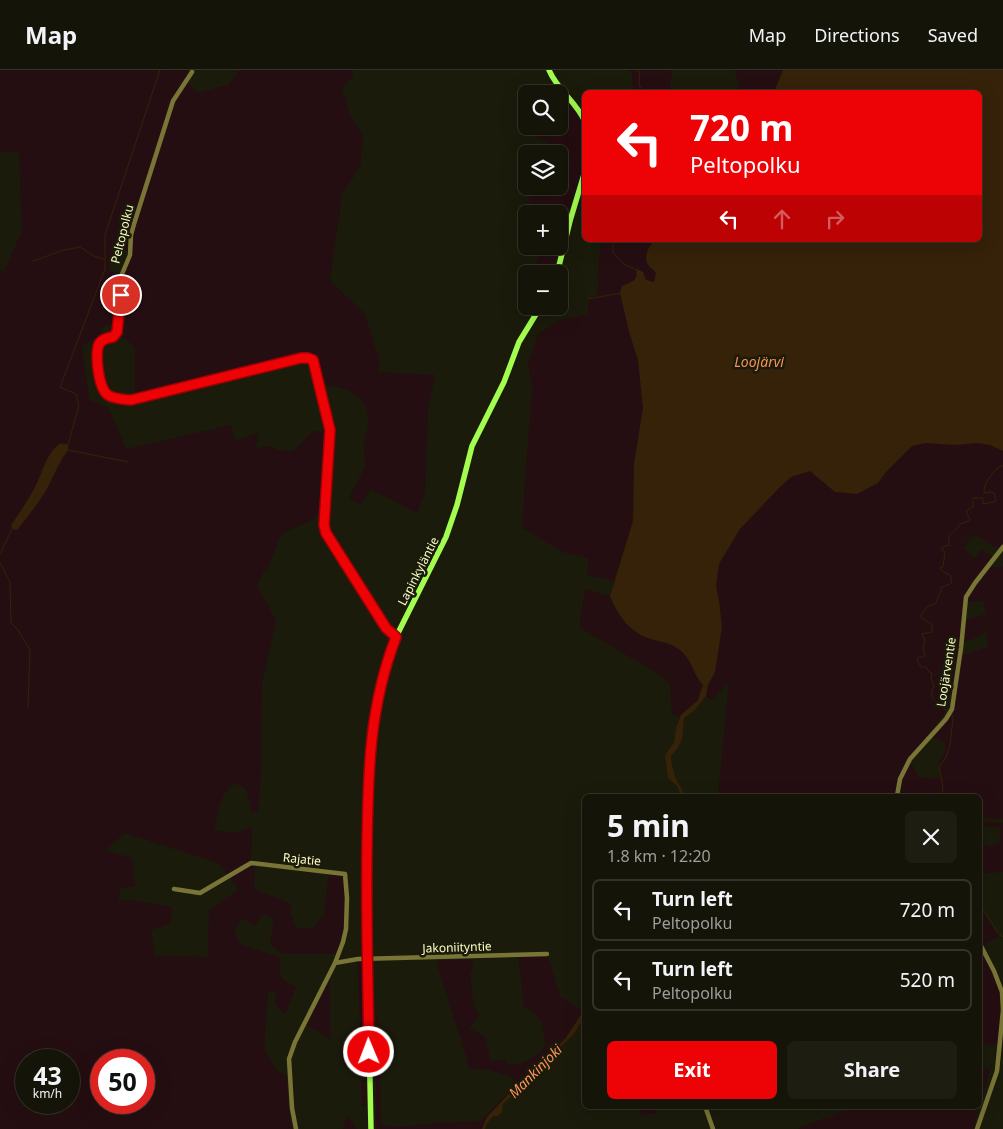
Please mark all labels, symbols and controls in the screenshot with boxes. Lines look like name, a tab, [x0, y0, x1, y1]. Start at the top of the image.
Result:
text: Map	[25, 18, 77, 51]
text: Map	[749, 23, 786, 47]
text: Directions	[814, 23, 900, 47]
text: Saved	[928, 23, 978, 47]
map controls	[518, 85, 568, 315]
button: search	[518, 85, 568, 135]
text: 720 m	[690, 104, 793, 151]
icon: left	[607, 110, 672, 175]
button: layers	[518, 145, 568, 195]
text: Peltopolku	[690, 149, 801, 179]
street label: Peltopolku	[106, 203, 138, 265]
button: +	[518, 205, 568, 255]
icon: left	[715, 205, 743, 233]
icon: ahead	[768, 205, 796, 233]
icon: right	[821, 205, 849, 233]
button: −	[518, 265, 568, 315]
pin	[100, 274, 142, 316]
icon: arrive	[107, 281, 135, 309]
water label: Loojärvi	[734, 352, 784, 371]
street label: Lapinkyläntie	[393, 534, 443, 608]
street label: Loojärventie	[932, 636, 960, 708]
text: 5 min	[607, 805, 690, 846]
button: close	[905, 811, 957, 863]
text: 1.8 km · 12:20	[607, 845, 711, 867]
street label: Rajatie	[282, 849, 322, 869]
text: Turn left	[652, 886, 733, 912]
icon: left	[609, 896, 637, 924]
text: 720 m	[900, 897, 955, 923]
text: Peltopolku	[652, 912, 732, 934]
street label: Jakoniityntie	[421, 937, 492, 957]
text: Turn left	[652, 956, 733, 982]
icon: left	[609, 966, 637, 994]
text: 520 m	[900, 967, 955, 993]
text: Peltopolku	[652, 982, 732, 1004]
position arrow	[342, 1025, 394, 1077]
water label: Mankinjoki	[504, 1040, 566, 1102]
button: Exit	[607, 1041, 777, 1099]
button: Share	[787, 1041, 957, 1099]
speed limit sign: 50	[90, 1049, 155, 1114]
text: 43	[33, 1058, 62, 1092]
text: km/h	[33, 1085, 62, 1102]

